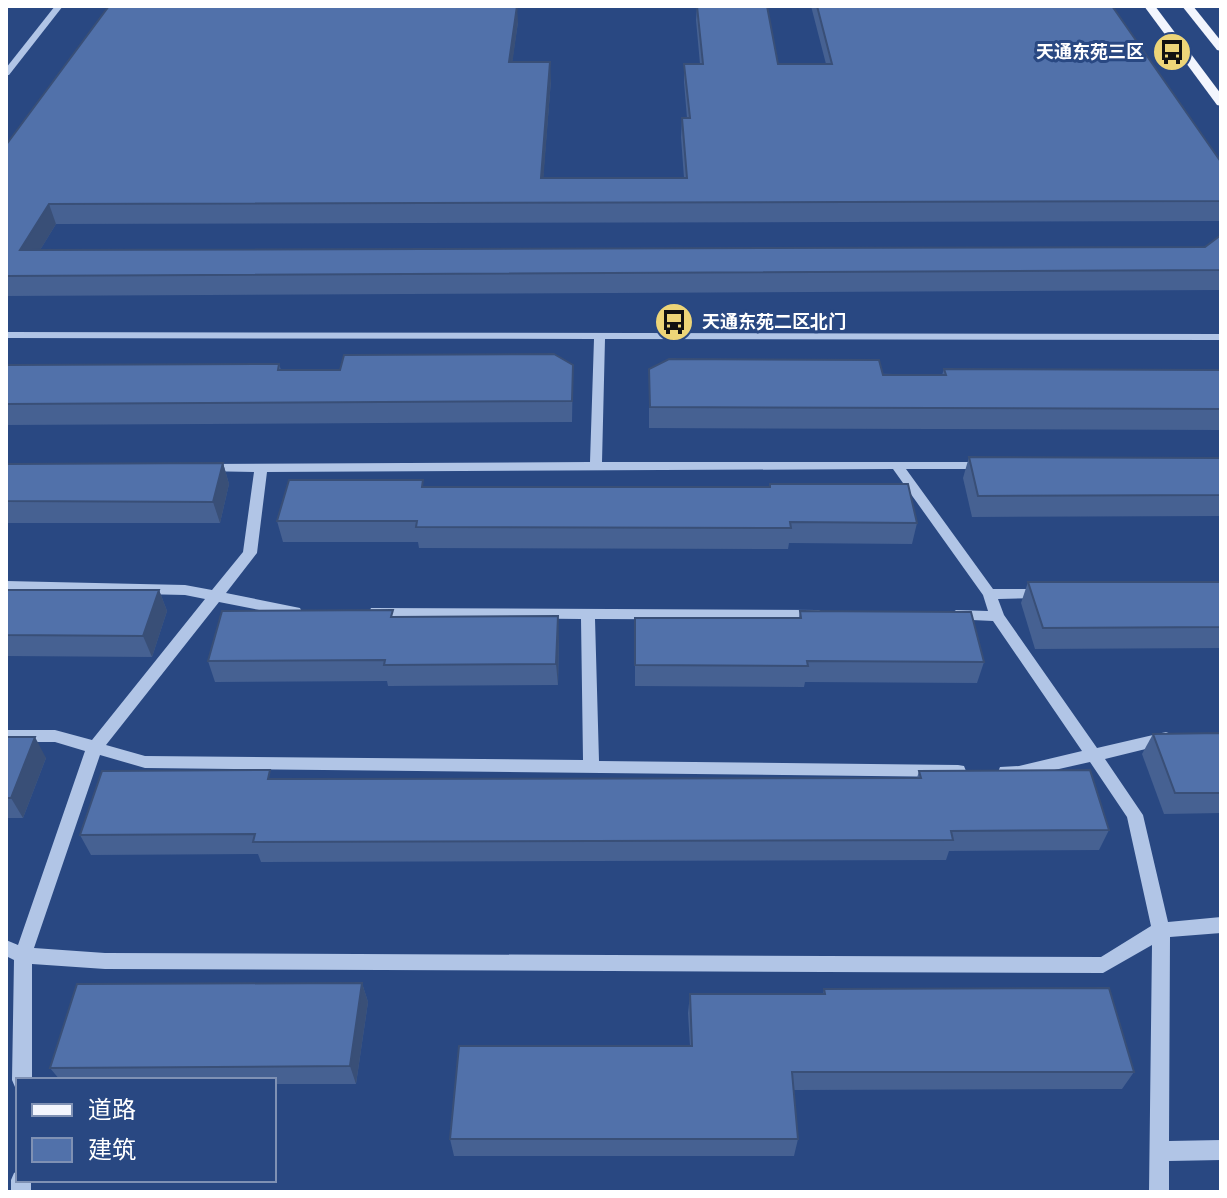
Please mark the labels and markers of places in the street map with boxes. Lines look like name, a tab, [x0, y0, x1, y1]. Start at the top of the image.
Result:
bus stop icon: 天通东苑三区	[1151, 31, 1193, 73]
place label: 天通东苑三区	[1036, 41, 1144, 62]
bus stop icon: 天通东苑二区北门	[653, 301, 695, 343]
place label: 天通东苑二区北门	[702, 311, 846, 332]

